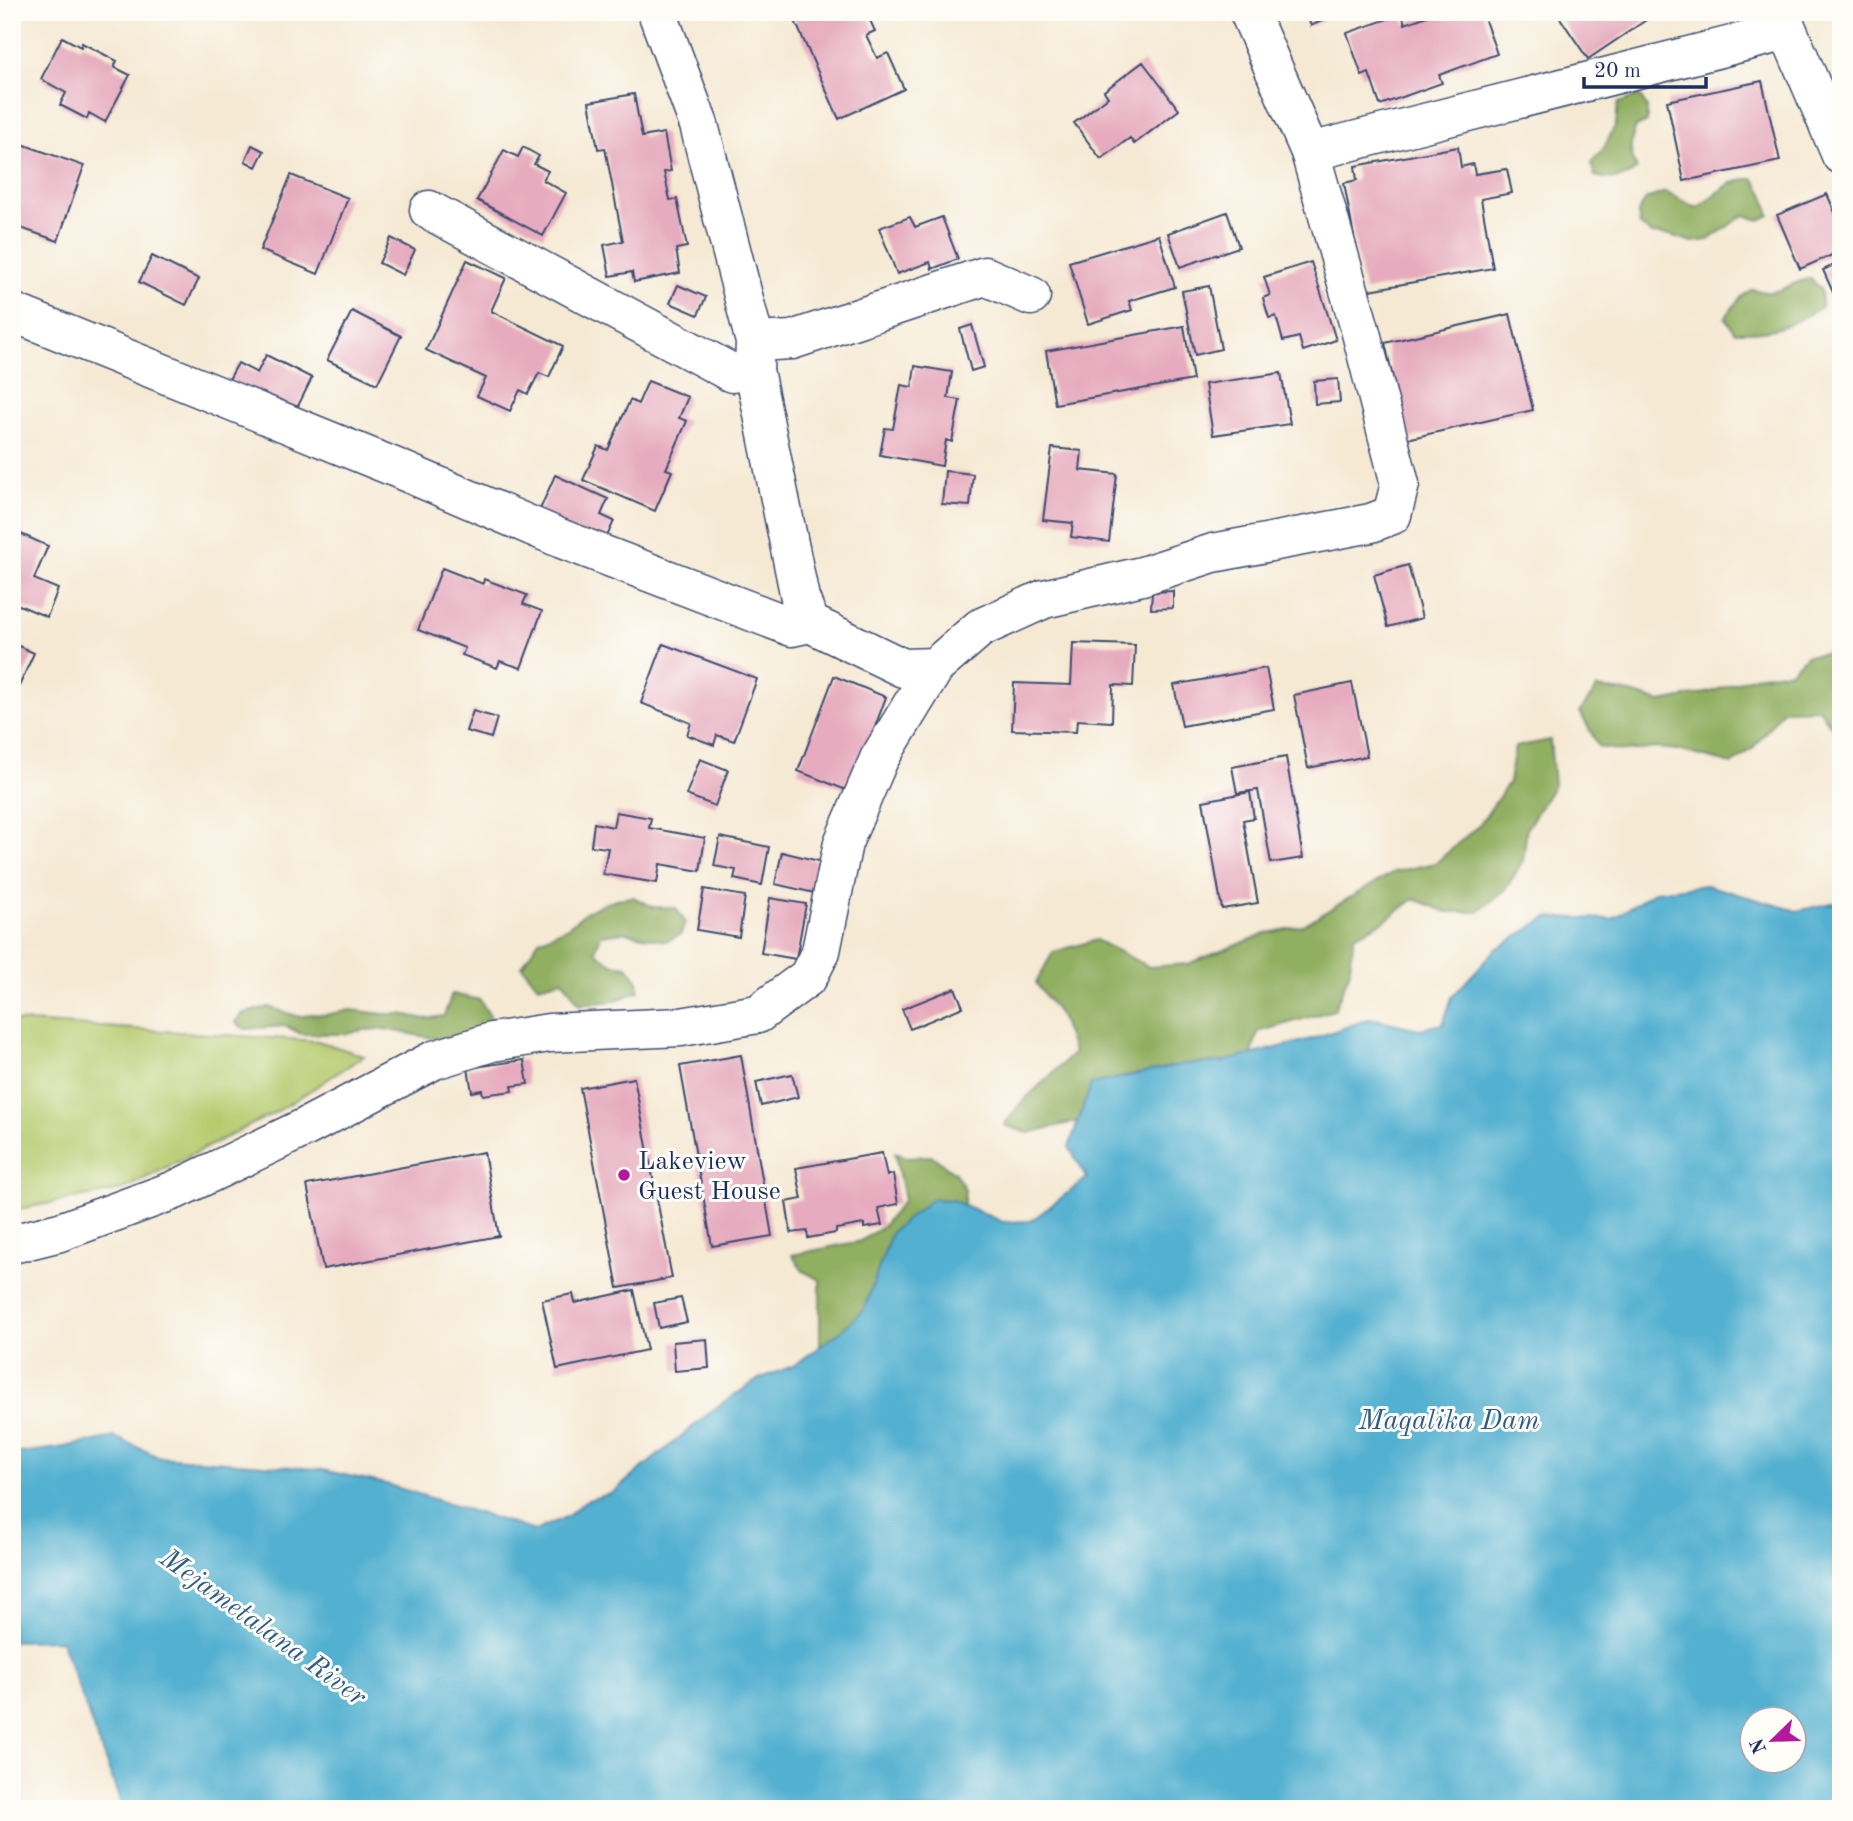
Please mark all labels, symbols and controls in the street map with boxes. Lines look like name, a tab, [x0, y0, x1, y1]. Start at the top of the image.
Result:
scale bar	[1584, 46, 1706, 90]
text: 20 m	[1594, 61, 1641, 82]
place label: Lakeview Guest House	[638, 1149, 781, 1205]
marker: Lakeview Guest House	[616, 1167, 632, 1183]
water label: Maqalika Dam	[1357, 1408, 1540, 1436]
water label: Mejametalana River	[153, 1544, 371, 1713]
north arrow	[1738, 1706, 1808, 1776]
text: N	[1748, 1735, 1771, 1756]

